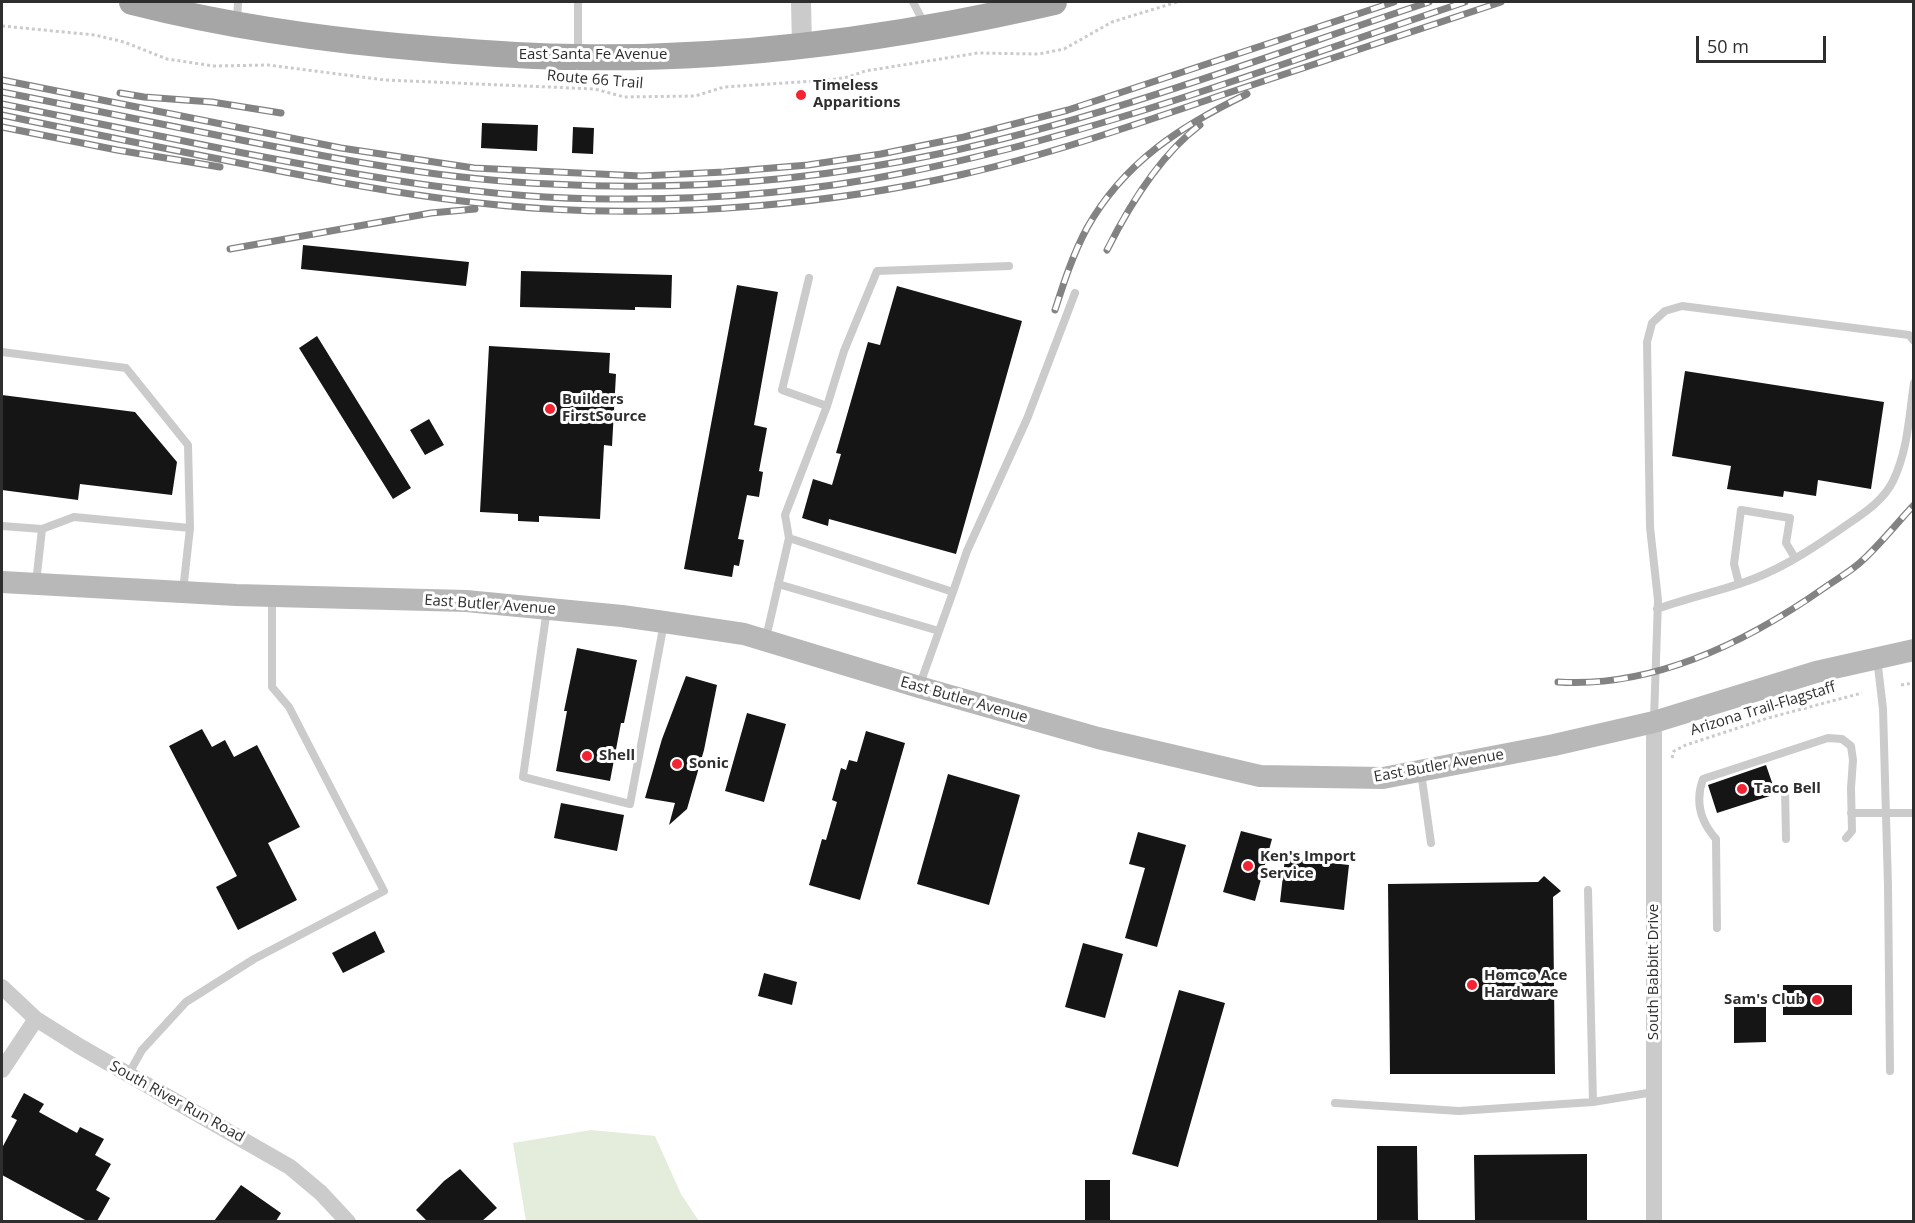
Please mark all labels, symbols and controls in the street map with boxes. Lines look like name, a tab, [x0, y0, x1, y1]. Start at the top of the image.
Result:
scale bar	[1699, 24, 1830, 62]
text: 50 m	[1707, 34, 1749, 58]
street label: East Santa Fe Avenue	[519, 46, 667, 64]
street label: Route 66 Trail	[546, 67, 644, 93]
place label: Timeless Apparitions	[813, 77, 900, 112]
marker: Timeless Apparitions	[794, 88, 808, 102]
place label: Builders FirstSource	[562, 391, 646, 426]
marker: Builders FirstSource	[543, 402, 557, 416]
street label: East Butler Avenue	[424, 591, 556, 619]
street label: East Butler Avenue	[898, 673, 1030, 727]
street label: Arizona Trail-Flagstaff	[1688, 678, 1838, 740]
street label: East Butler Avenue	[1373, 746, 1505, 786]
place label: Shell	[599, 747, 635, 765]
marker: Shell	[580, 749, 594, 763]
place label: Sonic	[689, 755, 729, 773]
marker: Sonic	[670, 757, 684, 771]
place label: Taco Bell	[1754, 780, 1821, 798]
marker: Taco Bell	[1735, 782, 1749, 796]
place label: Ken's Import Service	[1260, 848, 1356, 883]
marker: Ken's Import Service	[1241, 859, 1255, 873]
street label: South Babbitt Drive	[1645, 904, 1663, 1040]
place label: Homco Ace Hardware	[1484, 967, 1567, 1002]
marker: Homco Ace Hardware	[1465, 978, 1479, 992]
place label: Sam's Club	[1724, 991, 1805, 1009]
marker: Sam's Club	[1810, 993, 1824, 1007]
street label: South River Run Road	[107, 1057, 247, 1147]

